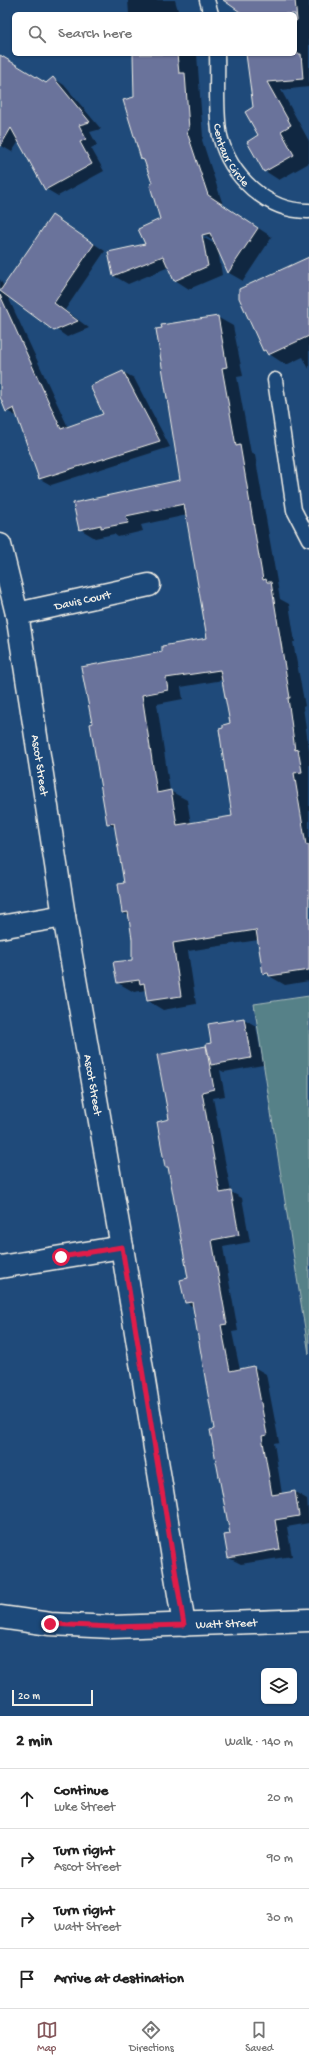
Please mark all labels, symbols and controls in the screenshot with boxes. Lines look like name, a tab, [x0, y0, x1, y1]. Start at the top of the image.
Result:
search box	[12, 12, 297, 56]
icon: search	[26, 23, 48, 45]
text: Search here	[58, 25, 132, 43]
street label: Centaur Circle	[209, 123, 252, 191]
street label: Davis Court	[52, 588, 113, 615]
street label: Ascot Street	[27, 734, 50, 798]
street label: Ascot Street	[79, 1054, 104, 1118]
route start	[52, 1248, 70, 1266]
route end	[41, 1615, 59, 1633]
street label: Watt Street	[195, 1617, 259, 1633]
map controls	[261, 1668, 297, 1704]
button: layers	[261, 1668, 297, 1704]
scale bar	[12, 1688, 93, 1707]
text: 20 m	[18, 1691, 40, 1703]
text: 2 min	[16, 1732, 52, 1752]
text: Walk · 140 m	[225, 1735, 293, 1750]
text: Continue	[54, 1782, 108, 1800]
icon: ahead	[16, 1788, 38, 1810]
text: 20 m	[267, 1791, 293, 1806]
text: Luke Street	[54, 1800, 115, 1815]
text: Turn right	[54, 1842, 114, 1860]
icon: right	[16, 1848, 38, 1870]
text: 90 m	[267, 1851, 293, 1866]
text: Ascot Street	[54, 1860, 121, 1875]
text: Turn right	[54, 1902, 114, 1920]
icon: right	[16, 1908, 38, 1930]
text: 30 m	[267, 1911, 293, 1926]
text: Watt Street	[54, 1920, 121, 1935]
icon: arrive	[16, 1968, 38, 1990]
text: Arrive at destination	[54, 1970, 184, 1988]
tab: Map	[36, 2019, 58, 2055]
tab: Directions	[129, 2019, 174, 2055]
tab: Saved	[245, 2019, 273, 2055]

